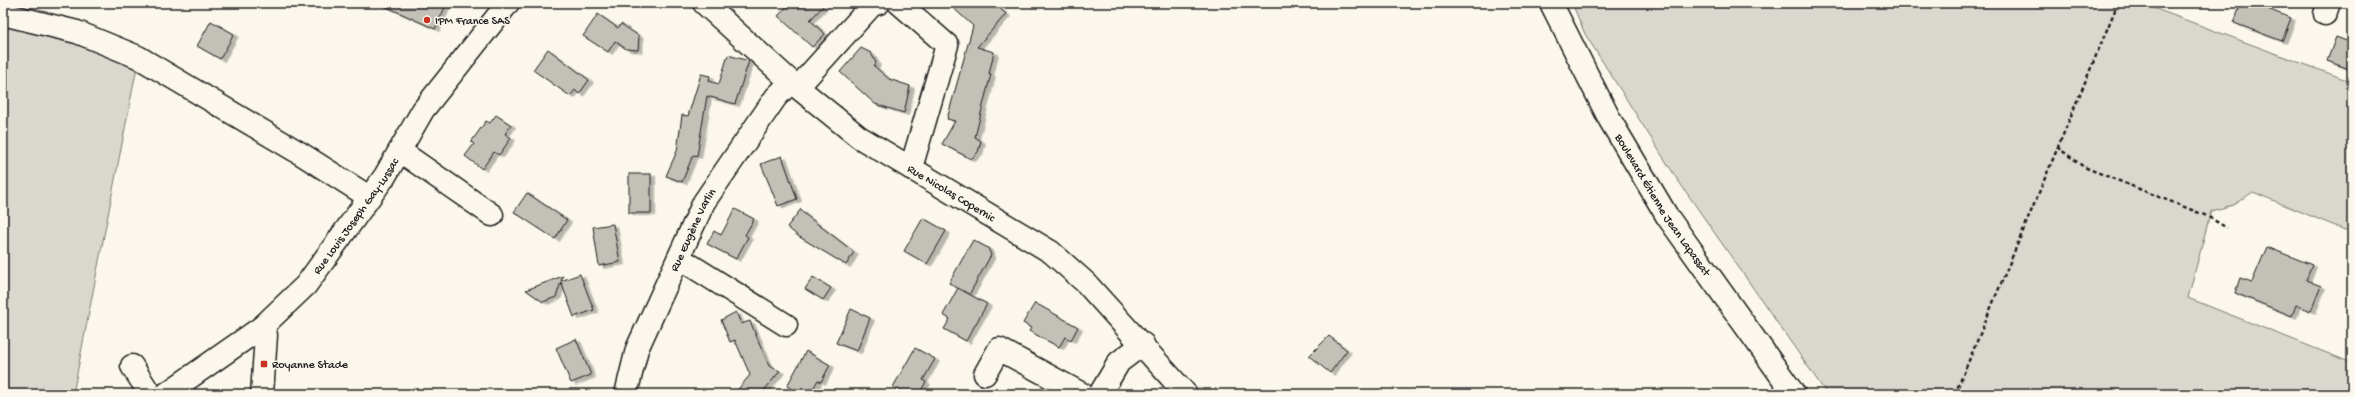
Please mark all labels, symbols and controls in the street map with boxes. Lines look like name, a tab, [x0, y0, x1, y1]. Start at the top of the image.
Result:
marker: IPM France SAS	[422, 15, 432, 25]
place label: IPM France SAS	[435, 15, 510, 29]
street label: Boulevard Étienne Jean Lapassat	[1610, 131, 1713, 280]
street label: Rue Louis Joseph Gay-Lussac	[311, 155, 403, 278]
street label: Rue Nicolas Copernic	[904, 163, 998, 226]
street label: Rue Eugène Varlin	[668, 186, 720, 274]
marker: Royanne Stade	[259, 359, 269, 369]
place label: Royanne Stade	[272, 359, 349, 373]

